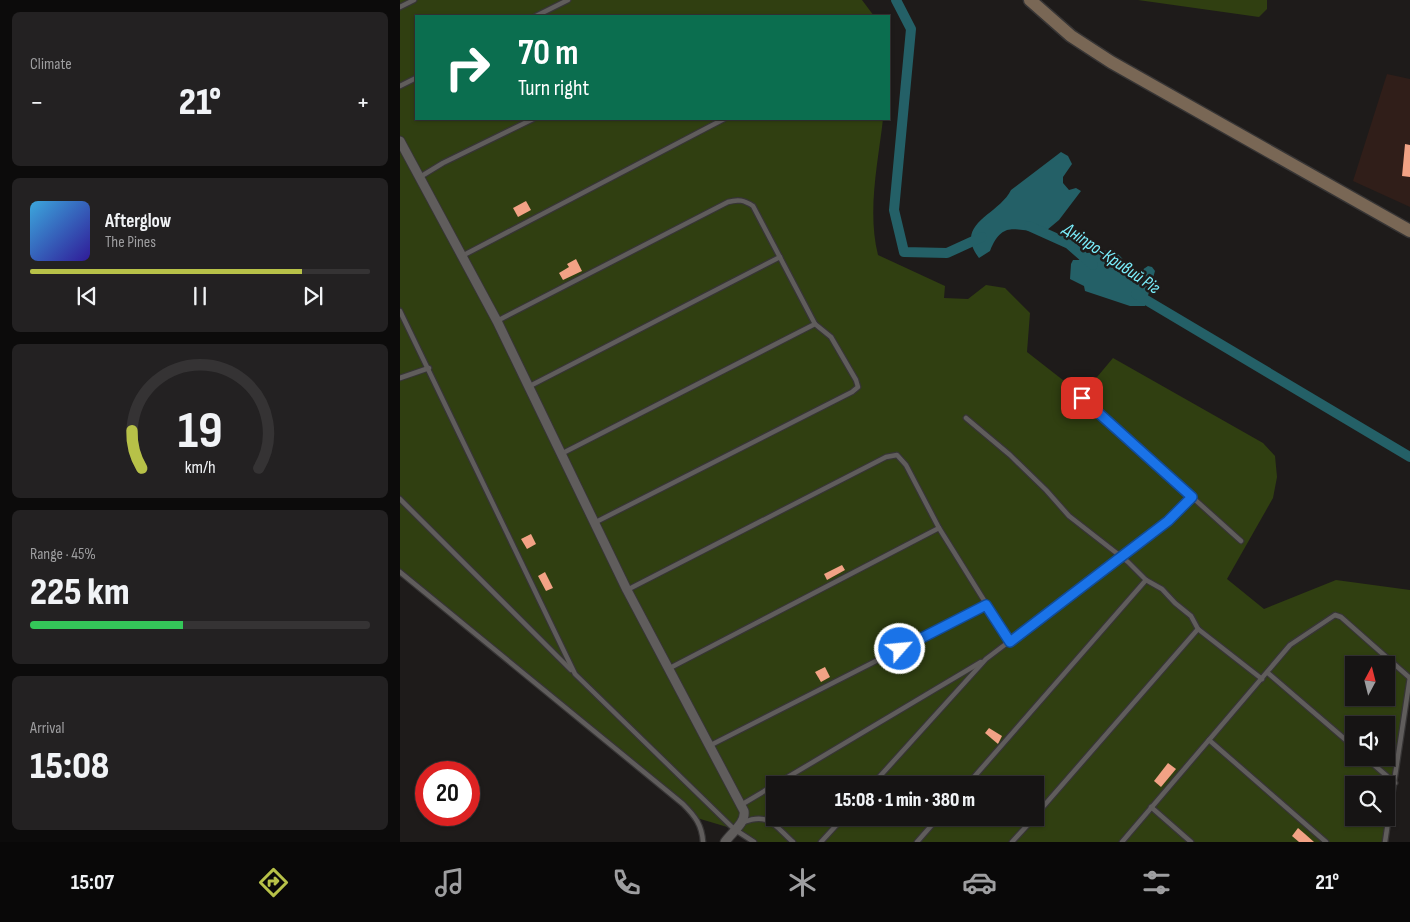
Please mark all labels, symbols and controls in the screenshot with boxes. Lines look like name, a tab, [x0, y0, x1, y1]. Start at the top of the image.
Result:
text: 70 m	[518, 32, 578, 75]
icon: right	[435, 35, 500, 100]
text: Climate	[30, 55, 72, 74]
text: Turn right	[518, 75, 589, 102]
text: 21°	[179, 80, 221, 125]
text: −	[30, 86, 44, 119]
text: +	[356, 86, 370, 119]
text: Afterglow	[105, 210, 171, 233]
water label: Дніпро-Кривий Ріг	[1058, 218, 1165, 299]
text: The Pines	[105, 233, 156, 252]
icon: previous	[73, 282, 101, 310]
icon: pause	[186, 282, 214, 310]
icon: next	[299, 282, 327, 310]
pin	[1061, 377, 1103, 419]
icon: arrive	[1068, 384, 1096, 412]
text: 19	[177, 400, 223, 463]
text: km/h	[185, 457, 215, 478]
text: Range · 45%	[30, 545, 96, 564]
text: 225 km	[30, 570, 130, 615]
position arrow	[873, 622, 925, 674]
north arrow	[1345, 656, 1395, 706]
map controls	[1345, 656, 1395, 826]
button: sound	[1345, 716, 1395, 766]
text: Arrival	[30, 719, 64, 738]
text: 15:08	[30, 744, 109, 789]
speed limit sign: 20	[415, 761, 480, 826]
button: search	[1345, 776, 1395, 826]
text: 15:08 · 1 min · 380 m	[835, 789, 975, 812]
icon: directions	[256, 865, 291, 900]
icon: music	[432, 865, 467, 900]
icon: phone	[609, 865, 644, 900]
icon: climate	[785, 865, 820, 900]
icon: car	[962, 865, 997, 900]
icon: filters	[1139, 865, 1174, 900]
text: 15:07	[71, 869, 114, 896]
text: 21°	[1315, 869, 1339, 896]

